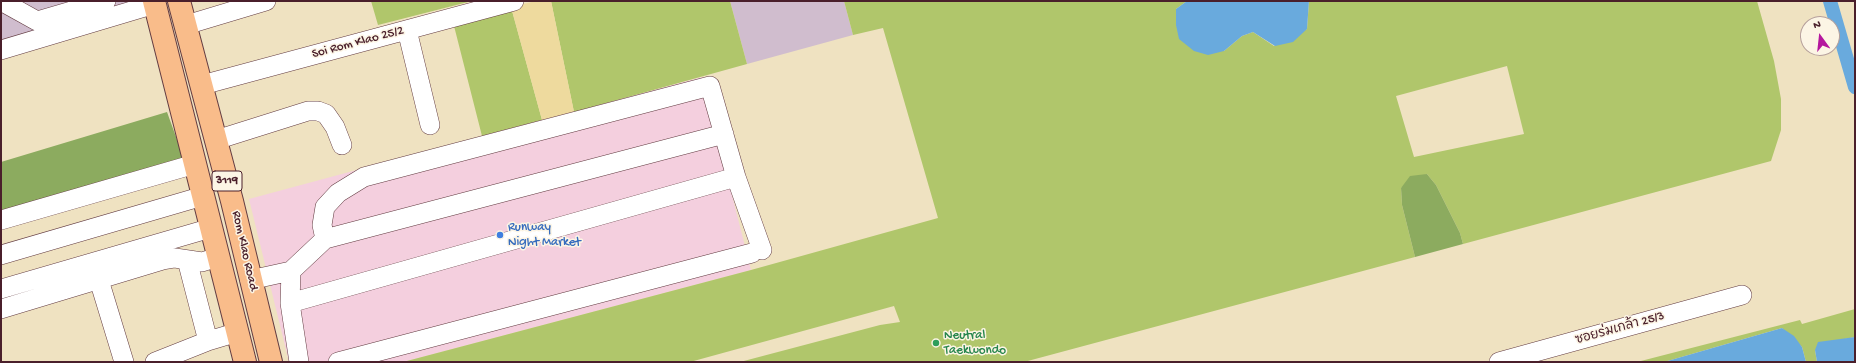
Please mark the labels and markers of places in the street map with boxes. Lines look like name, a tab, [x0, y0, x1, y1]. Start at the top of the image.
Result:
place label: Runway Night Market	[508, 220, 581, 251]
marker: Runway Night Market	[495, 230, 505, 240]
place label: Neutral Taekwondo	[944, 328, 1006, 359]
marker: Neutral Taekwondo	[931, 338, 941, 348]

